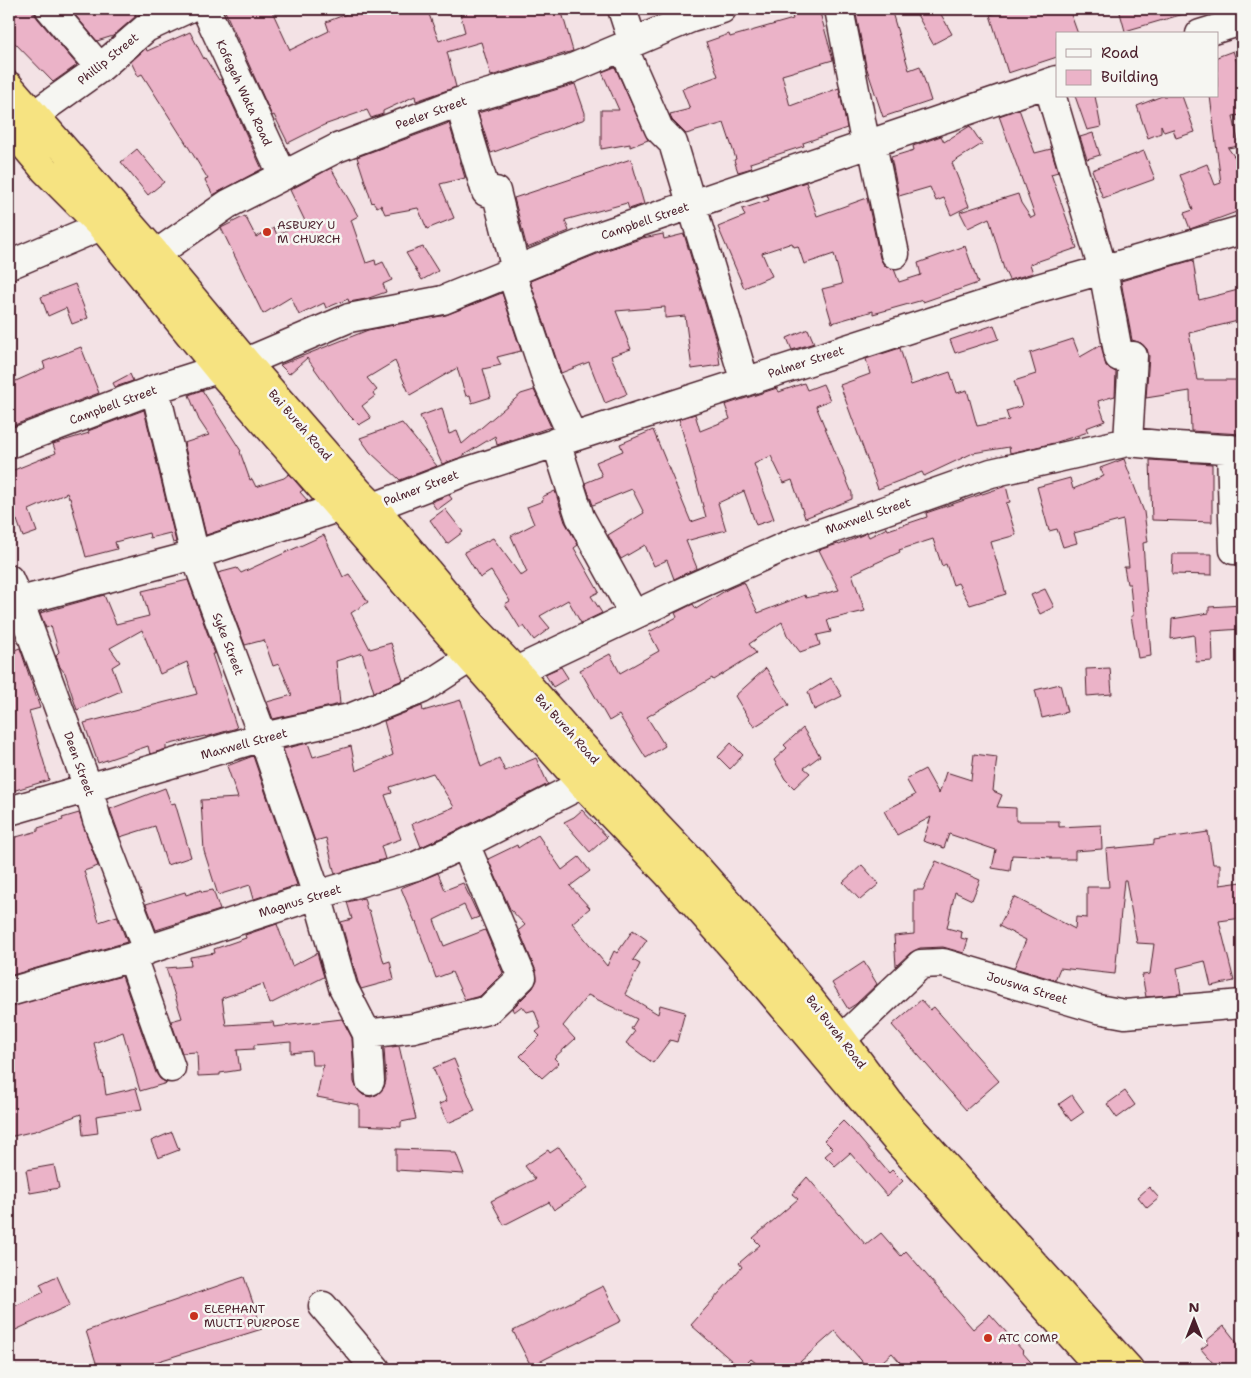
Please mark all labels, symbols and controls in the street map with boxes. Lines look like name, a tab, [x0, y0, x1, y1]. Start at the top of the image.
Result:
street label: Phillip Street	[74, 30, 142, 88]
legend	[1056, 32, 1218, 98]
street label: Kofegeh Wata Road	[212, 37, 276, 149]
text: Road	[1101, 43, 1139, 63]
text: Building	[1101, 67, 1158, 87]
street label: Peeler Street	[393, 93, 469, 133]
street label: Campbell Street	[599, 198, 691, 244]
place label: ASBURY U M CHURCH	[277, 217, 341, 247]
marker: ASBURY U M CHURCH	[261, 226, 273, 238]
street label: Palmer Street	[766, 342, 846, 382]
street label: Campbell Street	[67, 382, 159, 428]
street label: Bai Bureh Road	[265, 386, 336, 464]
street label: Palmer Street	[381, 466, 461, 510]
street label: Maxwell Street	[823, 494, 913, 538]
street label: Syke Street	[209, 610, 247, 678]
street label: Bai Bureh Road	[531, 691, 603, 768]
street label: Maxwell Street	[199, 725, 289, 763]
street label: Deen Street	[60, 729, 98, 799]
street label: Magnus Street	[257, 881, 343, 921]
street label: Jouswa Street	[985, 968, 1069, 1008]
street label: Bai Bureh Road	[802, 992, 870, 1072]
north arrow	[1168, 1296, 1218, 1346]
text: N	[1188, 1298, 1200, 1316]
place label: ELEPHANT MULTI PURPOSE	[204, 1301, 300, 1331]
marker: ELEPHANT MULTI PURPOSE	[188, 1310, 200, 1322]
place label: ATC COMP	[998, 1330, 1058, 1346]
marker: ATC COMP	[982, 1332, 994, 1344]

